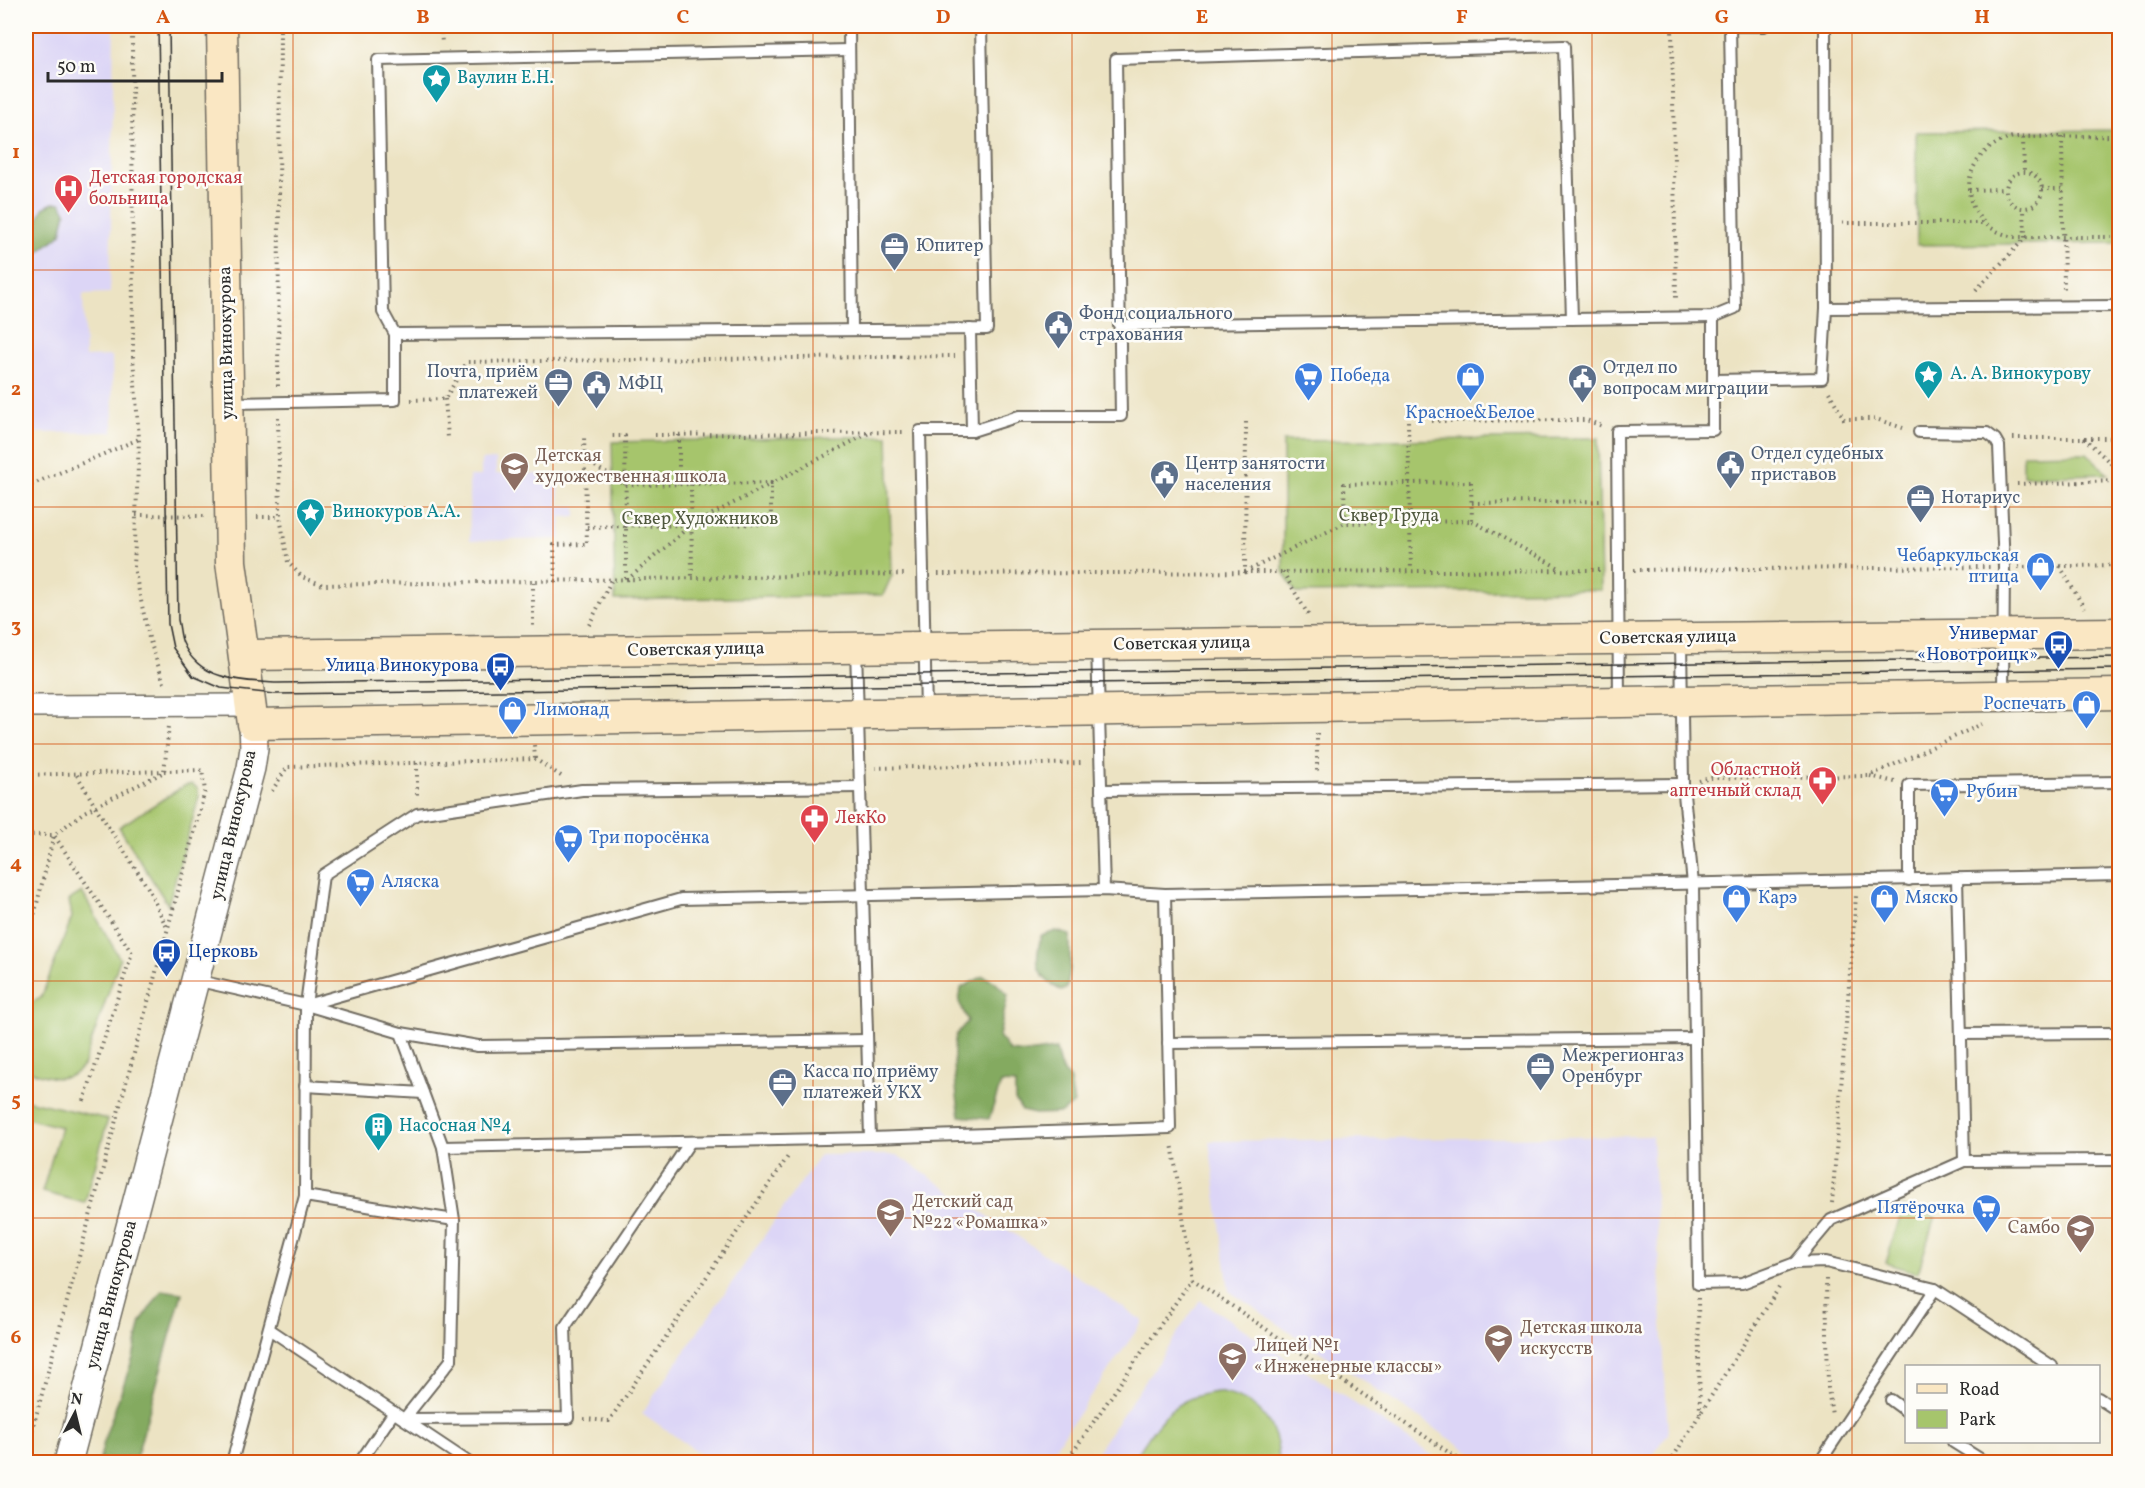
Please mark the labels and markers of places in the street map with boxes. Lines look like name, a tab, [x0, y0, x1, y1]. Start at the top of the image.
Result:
place icon: Ваулин Е.Н.	[420, 62, 452, 104]
place label: Ваулин Е.Н.	[457, 66, 554, 91]
place label: Детская городская больница	[89, 166, 242, 212]
hospital icon: Детская городская больница	[52, 172, 84, 214]
office icon: Юпитер	[879, 230, 911, 272]
place label: Юпитер	[916, 234, 983, 259]
place label: Фонд социального страхования	[1079, 302, 1233, 348]
public building icon: Фонд социального страхования	[1042, 308, 1074, 350]
place label: Отдел по вопросам миграции	[1603, 356, 1769, 402]
place icon: А. А. Винокурову	[1913, 358, 1945, 400]
place label: Почта, приём платежей	[427, 360, 538, 406]
supermarket icon: Победа	[1293, 360, 1325, 402]
shop icon: Красное&Белое	[1454, 360, 1486, 402]
public building icon: Отдел по вопросам миграции	[1566, 362, 1598, 404]
place label: А. А. Винокурову	[1950, 362, 2091, 387]
place label: Победа	[1330, 364, 1390, 389]
office icon: Почта, приём платежей	[543, 366, 575, 408]
public building icon: МФЦ	[581, 368, 613, 410]
place label: МФЦ	[618, 372, 663, 397]
place label: Красное&Белое	[1405, 401, 1535, 426]
place label: Отдел судебных приставов	[1751, 442, 1884, 488]
place label: Детская художественная школа	[535, 444, 727, 490]
public building icon: Отдел судебных приставов	[1714, 448, 1746, 490]
school or university icon: Детская художественная школа	[498, 450, 530, 492]
place label: Центр занятости населения	[1185, 452, 1325, 498]
public building icon: Центр занятости населения	[1148, 458, 1180, 500]
office icon: Нотариус	[1904, 482, 1936, 524]
place label: Нотариус	[1941, 486, 2020, 511]
place icon: Винокуров А.А.	[295, 496, 327, 538]
place label: Винокуров А.А.	[332, 500, 460, 525]
place label: Чебаркульская птица	[1896, 544, 2019, 590]
shop icon: Чебаркульская птица	[2024, 550, 2056, 592]
place label: Универмаг «Новотроицк»	[1917, 622, 2038, 668]
bus stop icon: Универмаг «Новотроицк»	[2043, 628, 2075, 670]
bus stop icon: Улица Винокурова	[484, 650, 516, 692]
place label: Улица Винокурова	[325, 654, 479, 679]
shop icon: Роспечать	[2071, 688, 2103, 730]
place label: Роспечать	[1983, 692, 2066, 717]
shop icon: Лимонад	[497, 694, 529, 736]
place label: Лимонад	[534, 698, 609, 723]
place label: Областной аптечный склад	[1670, 758, 1801, 804]
pharmacy icon: Областной аптечный склад	[1806, 764, 1838, 806]
supermarket icon: Рубин	[1929, 776, 1961, 818]
place label: Рубин	[1966, 780, 2018, 805]
pharmacy icon: ЛекКо	[798, 802, 830, 844]
place label: ЛекКо	[835, 806, 886, 831]
supermarket icon: Три поросёнка	[552, 822, 584, 864]
place label: Три поросёнка	[589, 826, 710, 851]
supermarket icon: Аляска	[344, 866, 376, 908]
place label: Аляска	[381, 870, 440, 895]
shop icon: Карэ	[1721, 882, 1753, 924]
shop icon: Мяско	[1868, 882, 1900, 924]
place label: Карэ	[1758, 886, 1797, 911]
place label: Мяско	[1905, 886, 1958, 911]
bus stop icon: Церковь	[151, 936, 183, 978]
place label: Церковь	[188, 940, 258, 965]
place label: Межрегионгаз Оренбург	[1562, 1044, 1684, 1090]
office icon: Межрегионгаз Оренбург	[1525, 1050, 1557, 1092]
place label: Касса по приёму платежей УКХ	[803, 1060, 939, 1106]
office icon: Касса по приёму платежей УКХ	[766, 1066, 798, 1108]
building icon: Насосная №4	[362, 1110, 394, 1152]
place label: Насосная №4	[399, 1114, 512, 1139]
place label: Детский сад №22 «Ромашка»	[912, 1190, 1048, 1236]
supermarket icon: Пятёрочка	[1970, 1192, 2002, 1234]
school or university icon: Детский сад №22 «Ромашка»	[875, 1196, 907, 1238]
place label: Пятёрочка	[1877, 1196, 1965, 1221]
school or university icon: Самбо	[2065, 1212, 2097, 1254]
place label: Самбо	[2008, 1216, 2060, 1241]
place label: Детская школа искусств	[1520, 1316, 1643, 1362]
school or university icon: Детская школа искусств	[1483, 1322, 1515, 1364]
place label: Лицей №1 «Инженерные классы»	[1254, 1334, 1442, 1380]
school or university icon: Лицей №1 «Инженерные классы»	[1217, 1340, 1249, 1382]

